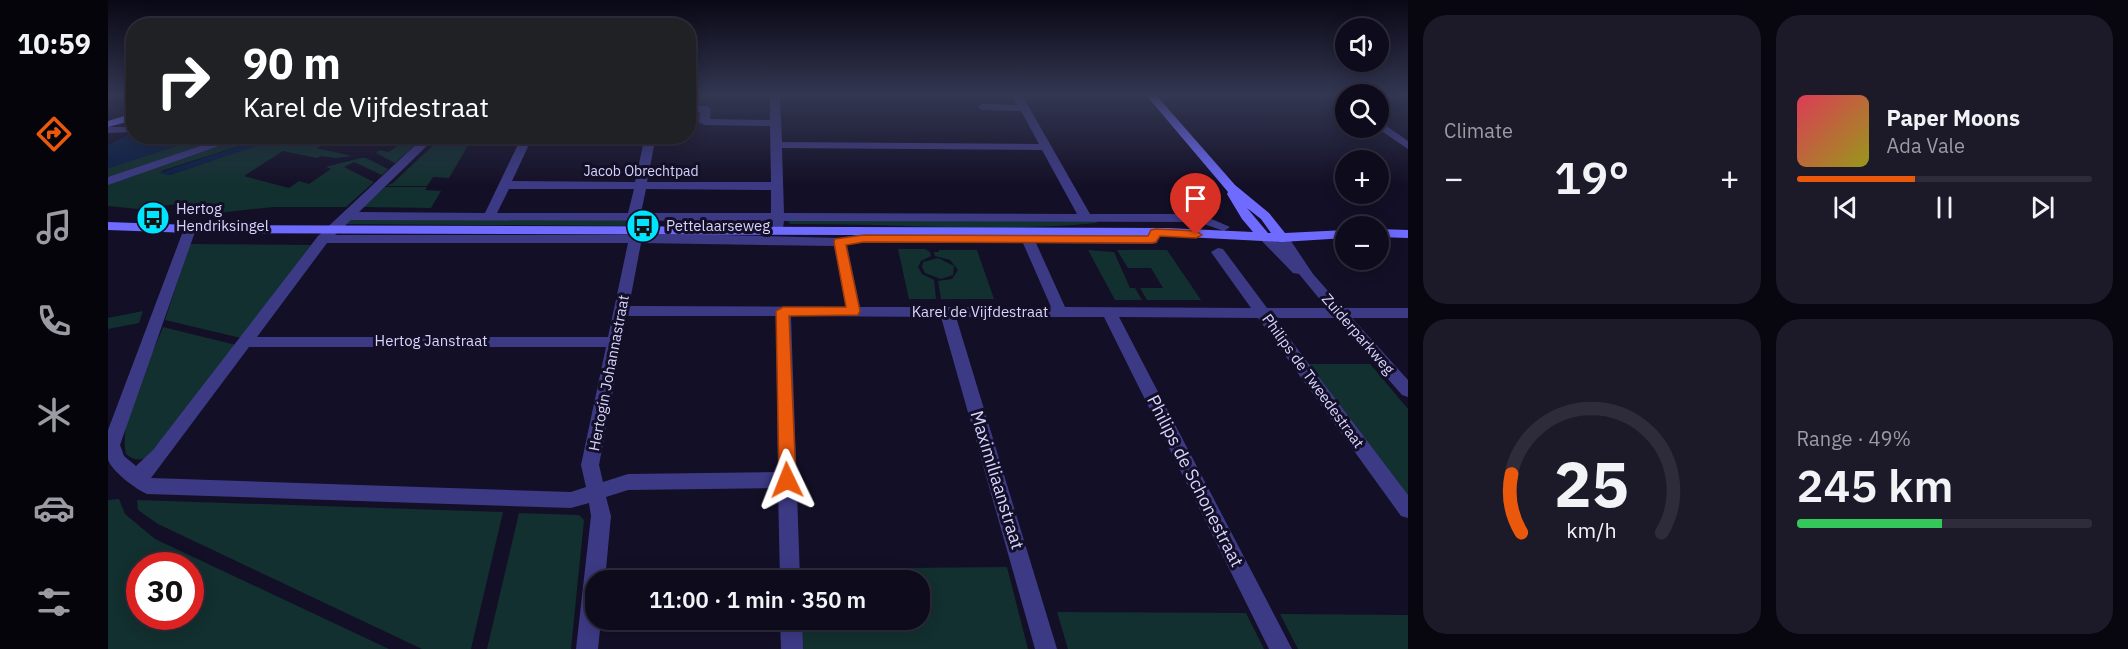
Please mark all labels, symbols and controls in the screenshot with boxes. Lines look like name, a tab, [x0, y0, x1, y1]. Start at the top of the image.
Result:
map controls	[1335, 18, 1389, 270]
button: sound	[1335, 18, 1389, 72]
text: 10:59	[17, 26, 91, 61]
text: 90 m	[243, 36, 341, 91]
icon: right	[144, 42, 222, 120]
button: search	[1335, 84, 1389, 138]
text: Karel de Vijfdestraat	[243, 89, 489, 124]
text: Paper Moons	[1887, 103, 2020, 132]
icon: directions	[33, 113, 75, 155]
text: Climate	[1444, 117, 1513, 144]
text: Ada Vale	[1887, 132, 1965, 159]
text: 19°	[1554, 148, 1629, 206]
button: +	[1335, 150, 1389, 204]
text: −	[1444, 156, 1464, 199]
text: +	[1720, 156, 1739, 199]
street label: Jacob Obrechtpad	[583, 162, 699, 180]
pin	[1170, 173, 1221, 235]
icon: arrive	[1179, 182, 1212, 215]
icon: previous	[1829, 191, 1862, 224]
icon: pause	[1928, 191, 1961, 224]
icon: next	[2026, 191, 2059, 224]
place label: Hertog Hendriksingel	[176, 199, 269, 235]
bus stop icon: Hertog Hendriksingel	[135, 200, 171, 236]
icon: music	[33, 206, 75, 248]
bus stop icon: Pettelaarseweg	[625, 208, 661, 244]
place label: Pettelaarseweg	[666, 216, 770, 235]
button: −	[1335, 216, 1389, 270]
street label: Zuiderparkweg	[1318, 289, 1399, 378]
street label: Hertogin Johannastraat	[584, 293, 633, 453]
icon: phone	[33, 300, 75, 342]
street label: Karel de Vijfdestraat	[912, 302, 1048, 321]
street label: Philips de Tweedestraat	[1258, 310, 1368, 452]
street label: Hertog Janstraat	[375, 331, 487, 350]
street label: Philips de Schonestraat	[1142, 391, 1249, 571]
icon: climate	[33, 394, 75, 436]
street label: Maximiliaanstraat	[965, 408, 1030, 552]
text: Range · 49%	[1797, 425, 1911, 452]
text: 25	[1554, 443, 1629, 524]
position arrow	[755, 448, 819, 512]
text: 245 km	[1797, 456, 1953, 514]
icon: car	[33, 487, 75, 529]
text: km/h	[1567, 517, 1617, 545]
speed limit sign: 30	[126, 552, 204, 630]
icon: filters	[33, 581, 75, 623]
text: 11:00 · 1 min · 350 m	[649, 585, 866, 614]

